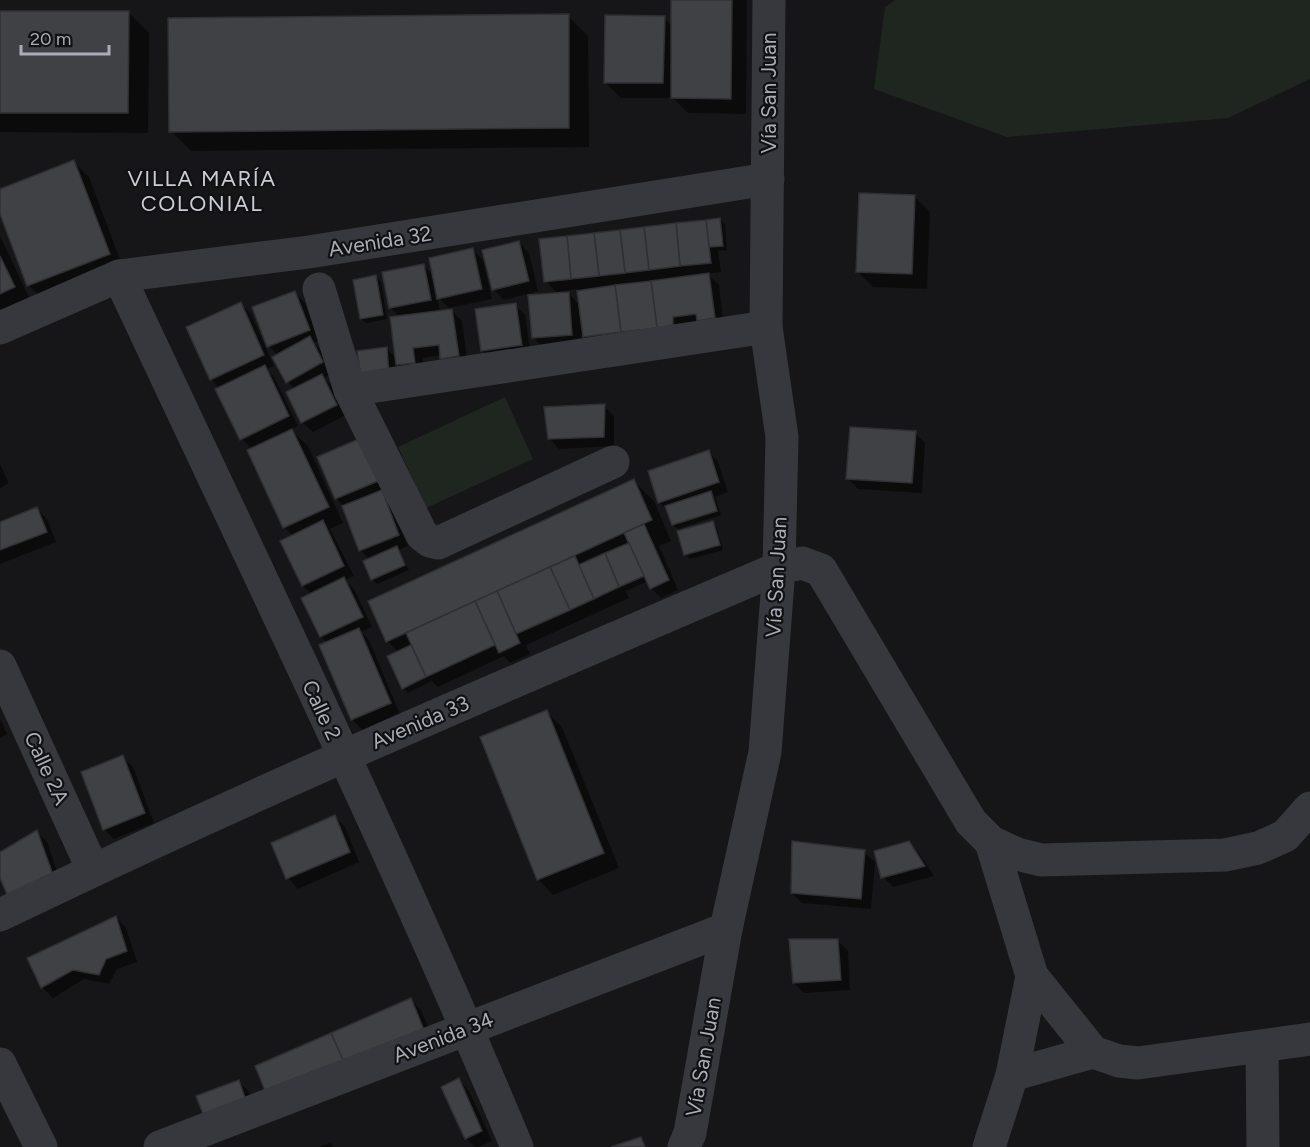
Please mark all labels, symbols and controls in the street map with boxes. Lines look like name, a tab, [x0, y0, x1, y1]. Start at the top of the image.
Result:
scale bar	[21, 18, 110, 56]
text: 20 m	[30, 28, 71, 50]
street label: Vía San Juan	[756, 33, 781, 153]
district label: VILLA MARÍA COLONIAL	[127, 165, 277, 217]
street label: Avenida 32	[327, 221, 433, 261]
street label: Vía San Juan	[760, 516, 792, 638]
street label: Calle 2	[297, 676, 347, 744]
street label: Avenida 33	[367, 690, 473, 754]
street label: Calle 2A	[19, 728, 75, 808]
street label: Vía San Juan	[680, 995, 726, 1119]
street label: Avenida 34	[389, 1006, 497, 1068]

